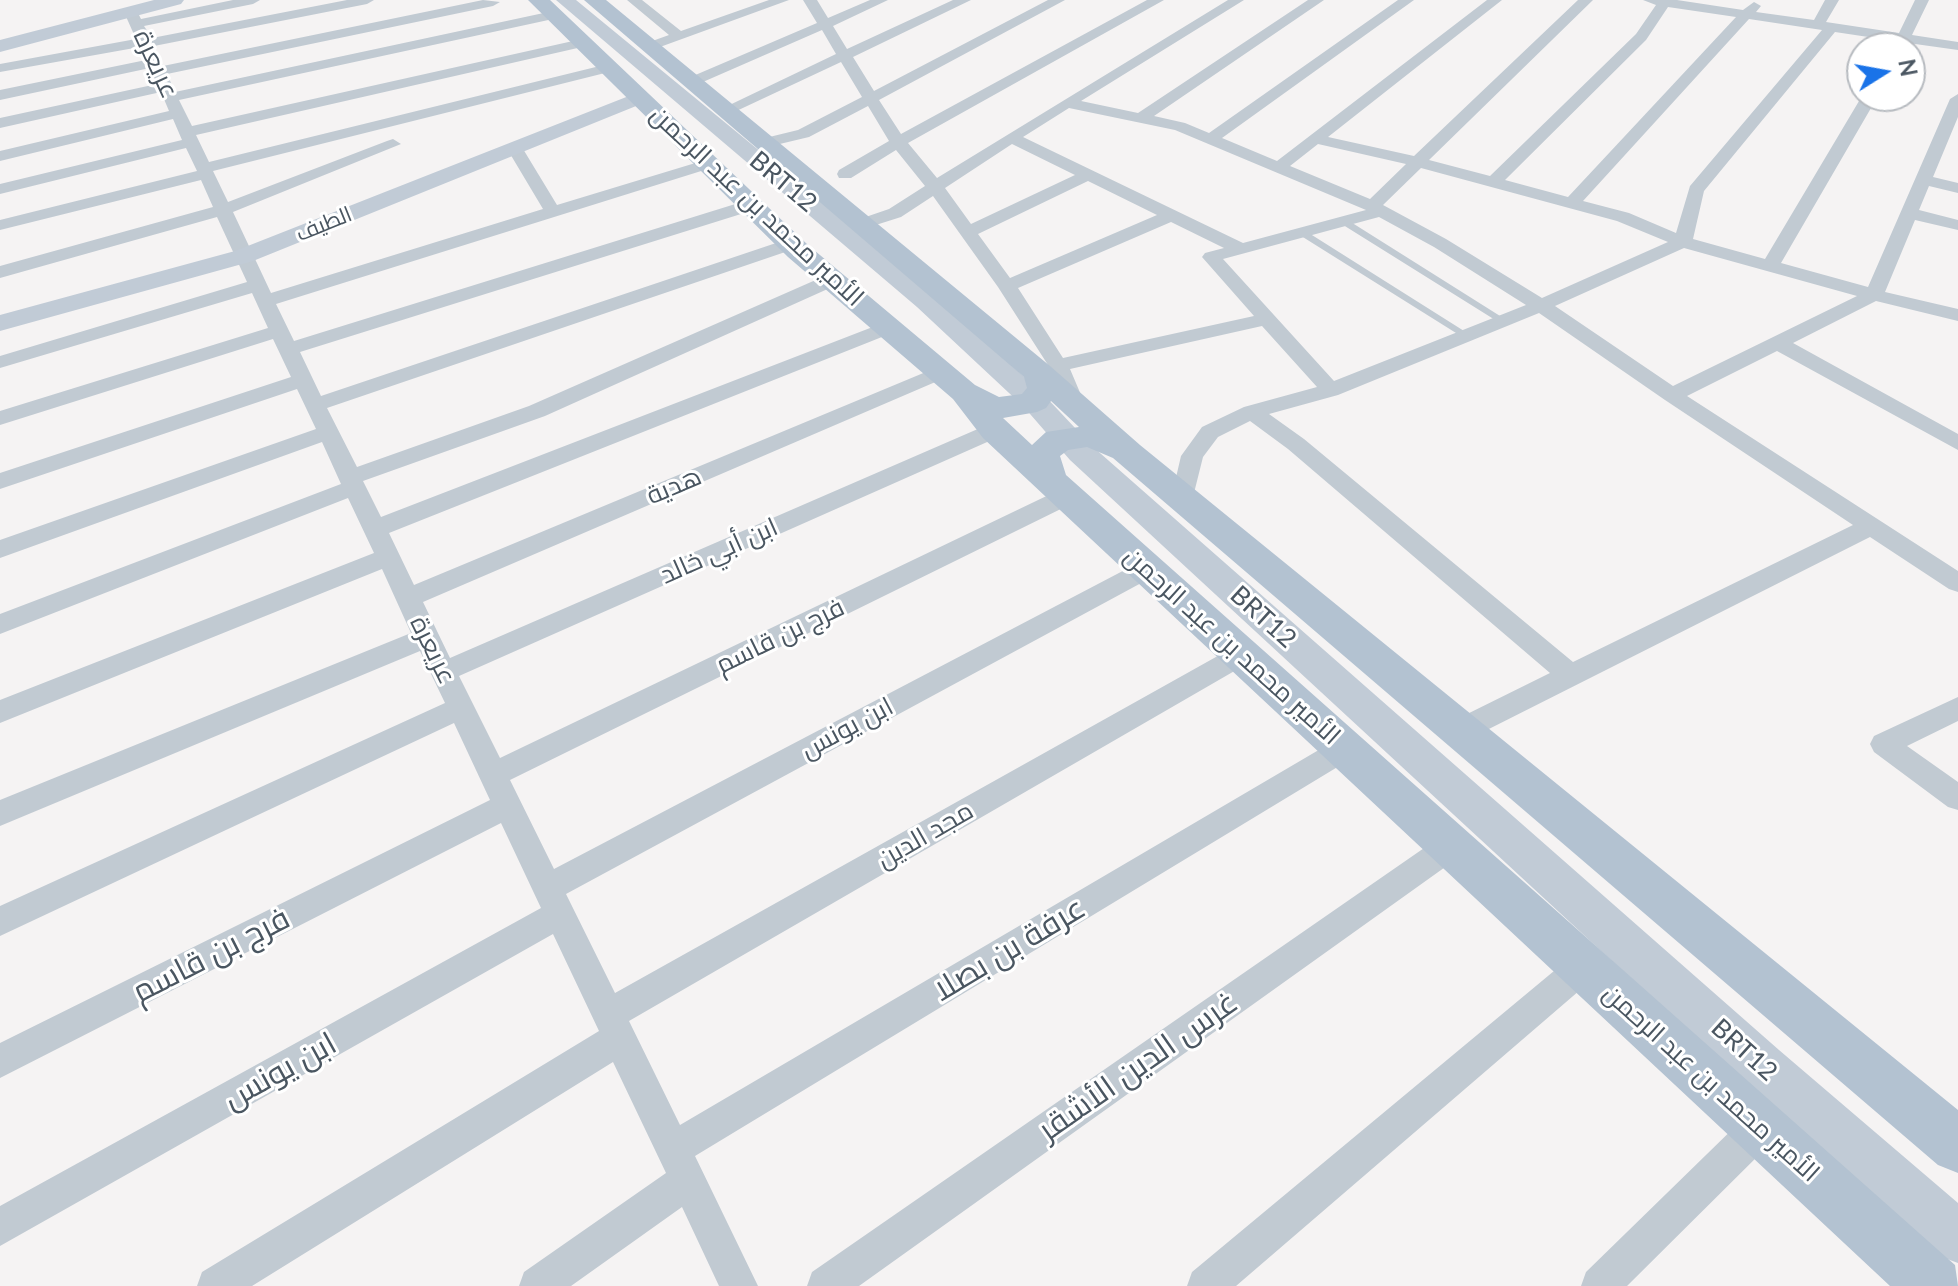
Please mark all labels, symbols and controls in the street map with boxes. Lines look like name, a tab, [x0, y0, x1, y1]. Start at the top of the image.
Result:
street label: عريعرة	[127, 25, 185, 103]
north arrow	[1846, 32, 1926, 112]
text: N	[1893, 57, 1923, 79]
street label: الأمير محمد بن عبد الرحمن	[644, 99, 870, 313]
street label: BRT12	[743, 145, 823, 219]
street label: الطيف	[292, 201, 356, 247]
street label: هدية	[642, 461, 706, 511]
street label: ابن أبي خالد	[655, 511, 783, 591]
street label: الأمير محمد بن عبد الرحمن	[1117, 541, 1347, 751]
street label: BRT12	[1224, 579, 1302, 655]
street label: فرج بن قاسم	[711, 591, 849, 681]
street label: عريعرة	[403, 611, 463, 689]
street label: ابن يونس	[795, 691, 899, 765]
street label: مجد الدين	[871, 795, 979, 875]
street label: عرفة بن بصلا	[926, 888, 1092, 1010]
street label: فرج بن قاسم	[126, 899, 296, 1011]
street label: الأمير محمد بن عبد الرحمن	[1596, 978, 1826, 1188]
street label: غرس الدين الأشقر	[1031, 983, 1245, 1149]
street label: BRT12	[1705, 1012, 1783, 1088]
street label: ابن يونس	[217, 1024, 343, 1118]

